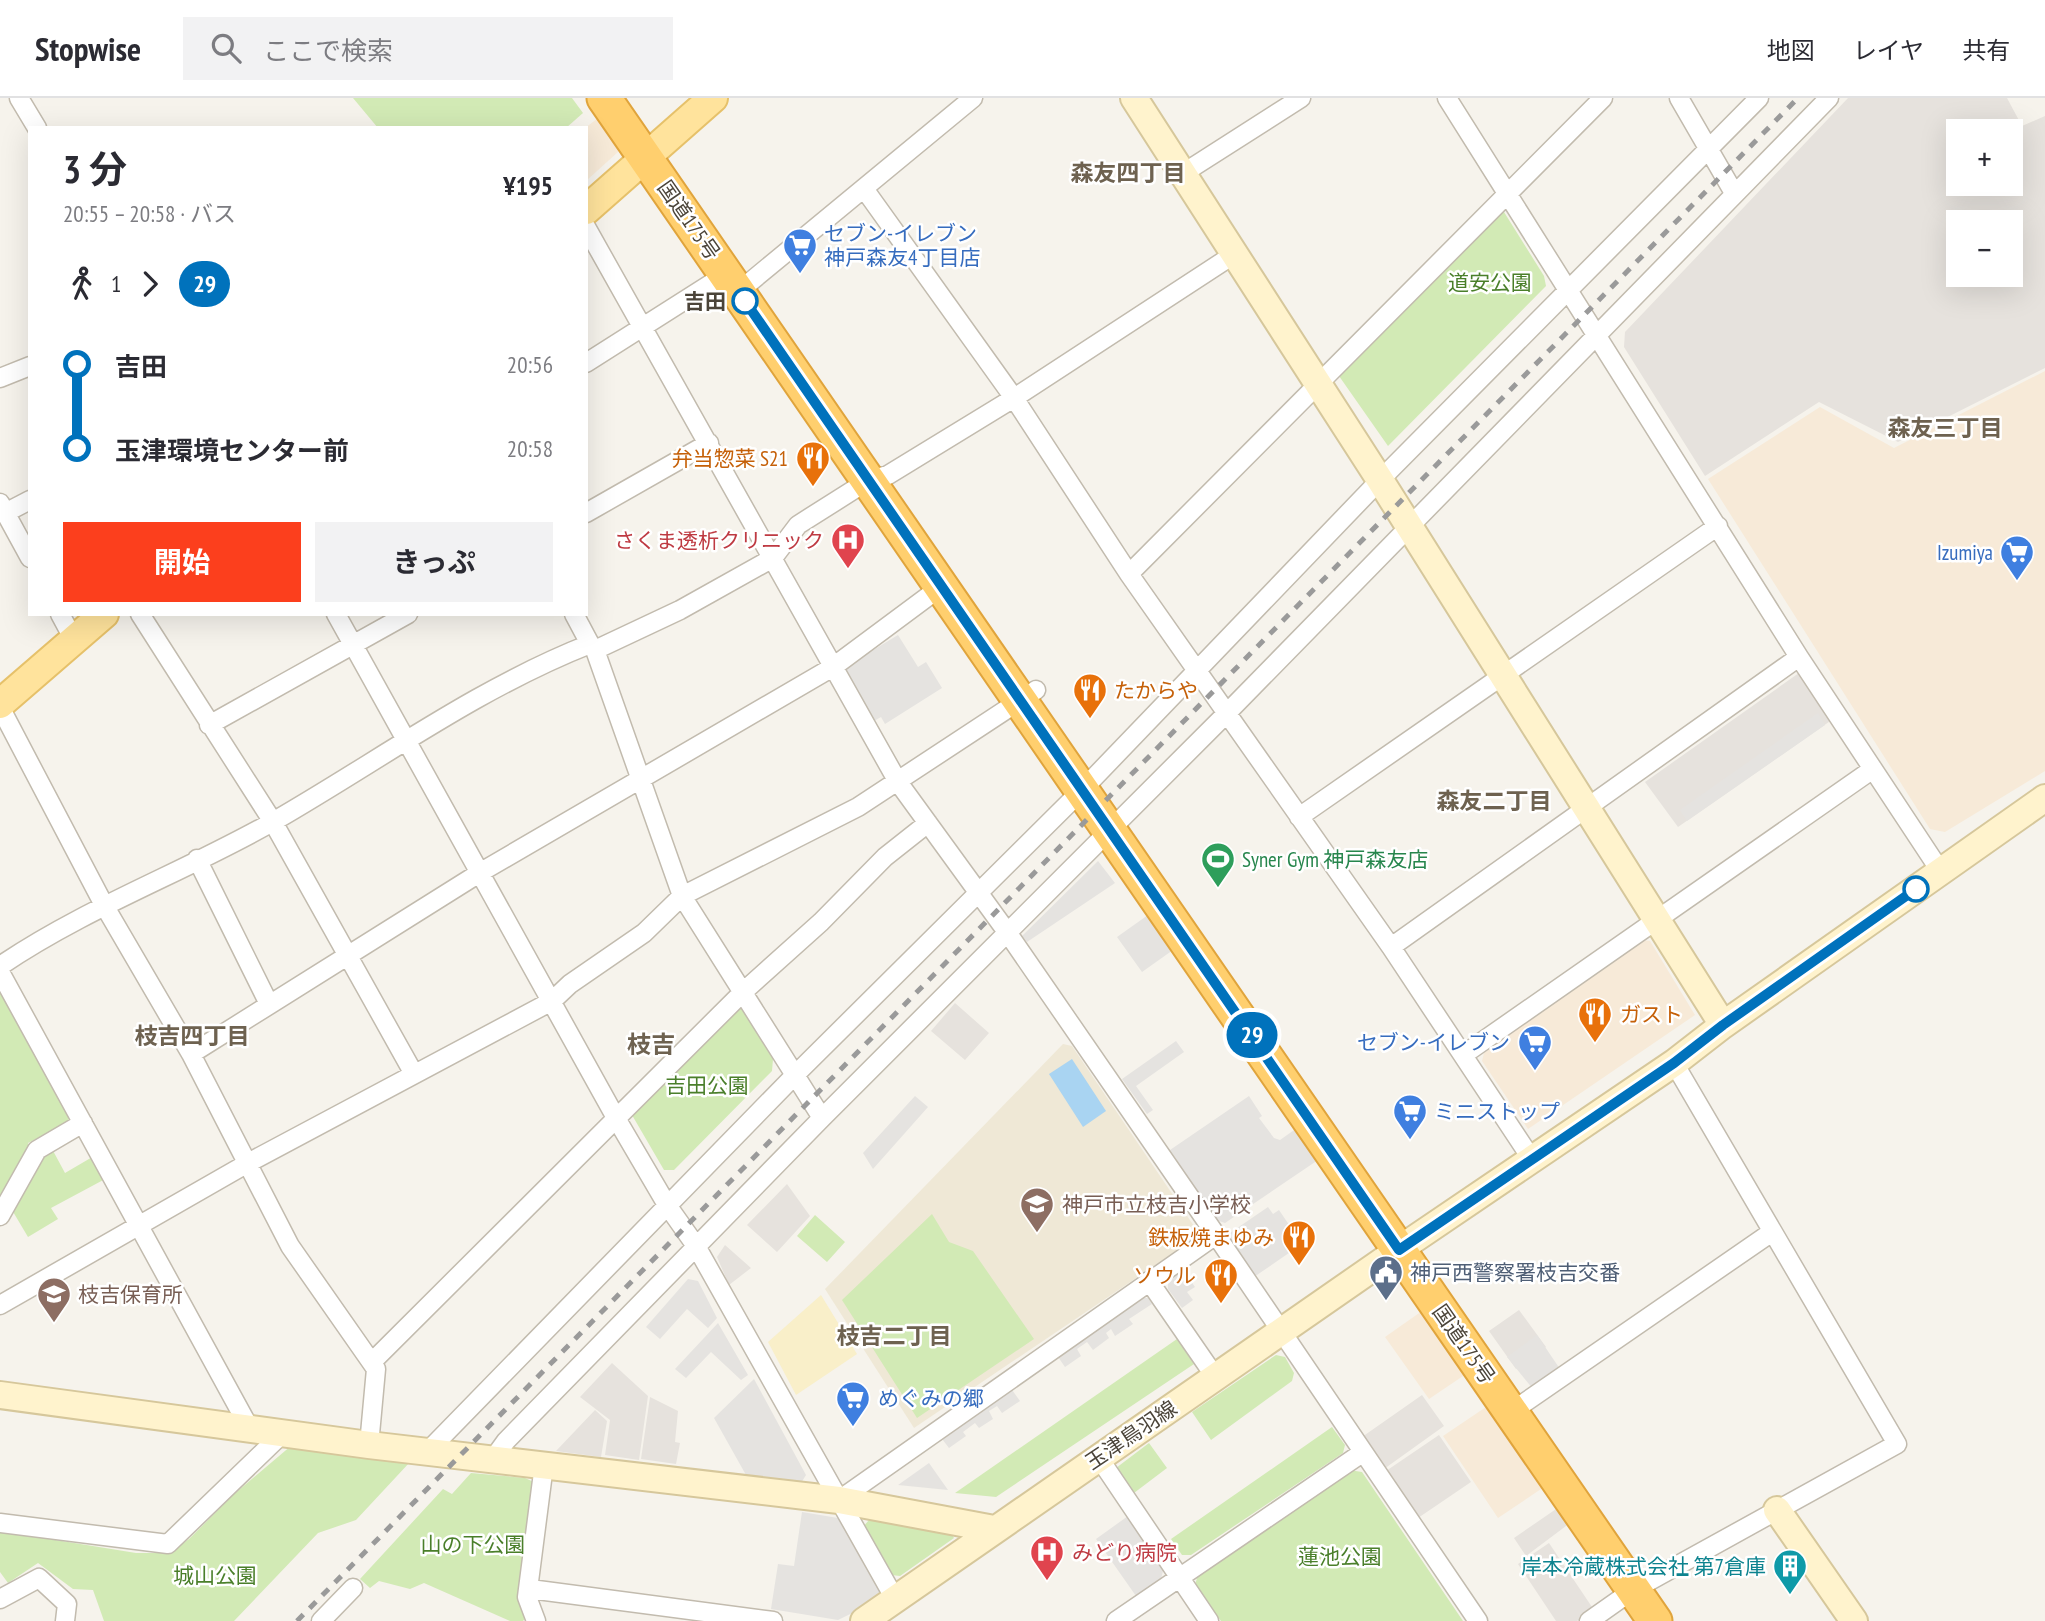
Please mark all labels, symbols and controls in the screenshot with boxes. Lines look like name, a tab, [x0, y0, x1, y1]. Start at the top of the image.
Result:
search box	[183, 17, 673, 80]
text: Stopwise	[35, 27, 141, 70]
icon: search	[207, 29, 245, 67]
text: ここで検索	[263, 34, 393, 67]
text: 地図	[1767, 35, 1815, 66]
text: レイヤ	[1853, 35, 1924, 66]
text: 共有	[1962, 35, 2010, 66]
map controls	[1946, 119, 2023, 287]
button: +	[1946, 119, 2023, 196]
text: 3 分	[63, 144, 127, 193]
district label: 森友四丁目	[1071, 158, 1186, 187]
text: ¥195	[503, 169, 553, 202]
street label: 国道175号	[652, 175, 726, 265]
text: 20:55 – 20:58 · バス	[63, 199, 236, 228]
button: −	[1946, 210, 2023, 287]
place label: セブン-イレブン 神戸森友4丁目店	[824, 220, 980, 271]
supermarket icon: セブン-イレブン 神戸森友4丁目店	[781, 226, 819, 275]
icon: walk	[63, 265, 101, 303]
icon: forward	[131, 265, 169, 303]
text: 29	[193, 268, 216, 299]
text: 1	[111, 269, 121, 298]
park label: 道安公園	[1448, 269, 1532, 296]
place label: 吉田	[684, 288, 726, 315]
marker: 吉田	[732, 288, 758, 314]
text: 吉田	[115, 350, 167, 383]
text: 20:56	[507, 350, 553, 379]
district label: 森友三丁目	[1888, 413, 2003, 442]
text: 玉津環境センター前	[115, 434, 349, 467]
text: 20:58	[507, 434, 553, 463]
restaurant icon: 弁当惣菜 S21	[794, 439, 832, 488]
place label: 弁当惣菜 S21	[672, 445, 788, 472]
hospital icon: さくま透析クリニック	[829, 521, 867, 570]
button: 開始	[63, 522, 301, 602]
button: きっぷ	[315, 522, 553, 602]
place label: さくま透析クリニック	[614, 527, 824, 554]
supermarket icon: Izumiya	[1998, 533, 2036, 582]
place label: Izumiya	[1937, 539, 1993, 566]
restaurant icon: たからや	[1071, 671, 1109, 720]
place label: たからや	[1114, 677, 1198, 704]
district label: 森友二丁目	[1437, 786, 1552, 815]
sports icon: Syner Gym 神戸森友店	[1199, 840, 1237, 889]
place label: Syner Gym 神戸森友店	[1242, 846, 1428, 873]
unlabelled marker	[1903, 876, 1929, 902]
restaurant icon: ガスト	[1576, 995, 1614, 1044]
place label: ガスト	[1620, 1001, 1683, 1028]
line badge: 29	[1220, 1012, 1284, 1058]
text: 29	[1241, 1019, 1263, 1050]
district label: 枝吉四丁目	[135, 1021, 250, 1050]
supermarket icon: セブン-イレブン	[1516, 1023, 1554, 1072]
district label: 枝吉	[627, 1029, 675, 1060]
place label: セブン-イレブン	[1357, 1029, 1510, 1056]
park label: 吉田公園	[665, 1072, 749, 1099]
supermarket icon: ミニストップ	[1391, 1092, 1429, 1141]
place label: ミニストップ	[1434, 1098, 1560, 1125]
school or university icon: 神戸市立枝吉小学校	[1018, 1185, 1056, 1234]
place label: 神戸市立枝吉小学校	[1062, 1191, 1251, 1218]
restaurant icon: 鉄板焼まゆみ	[1280, 1218, 1318, 1267]
place label: 鉄板焼まゆみ	[1148, 1224, 1274, 1251]
public building icon: 神戸西警察署枝吉交番	[1367, 1253, 1405, 1302]
restaurant icon: ソウル	[1202, 1256, 1240, 1305]
place label: 神戸西警察署枝吉交番	[1410, 1259, 1620, 1286]
place label: ソウル	[1133, 1262, 1196, 1289]
school or university icon: 枝吉保育所	[35, 1275, 73, 1324]
place label: 枝吉保育所	[78, 1281, 183, 1308]
street label: 国道175号	[1427, 1299, 1501, 1389]
district label: 枝吉二丁目	[837, 1321, 952, 1350]
supermarket icon: めぐみの郷	[834, 1379, 872, 1428]
place label: めぐみの郷	[878, 1385, 984, 1412]
street label: 玉津鳥羽線	[1080, 1394, 1182, 1476]
park label: 山の下公園	[421, 1531, 526, 1558]
hospital icon: みどり病院	[1028, 1533, 1066, 1582]
place label: みどり病院	[1072, 1539, 1177, 1566]
park label: 蓮池公園	[1298, 1543, 1382, 1570]
building icon: 岸本冷蔵株式会社 第7倉庫	[1771, 1547, 1809, 1596]
place label: 岸本冷蔵株式会社 第7倉庫	[1521, 1553, 1766, 1580]
park label: 城山公園	[173, 1562, 257, 1589]

